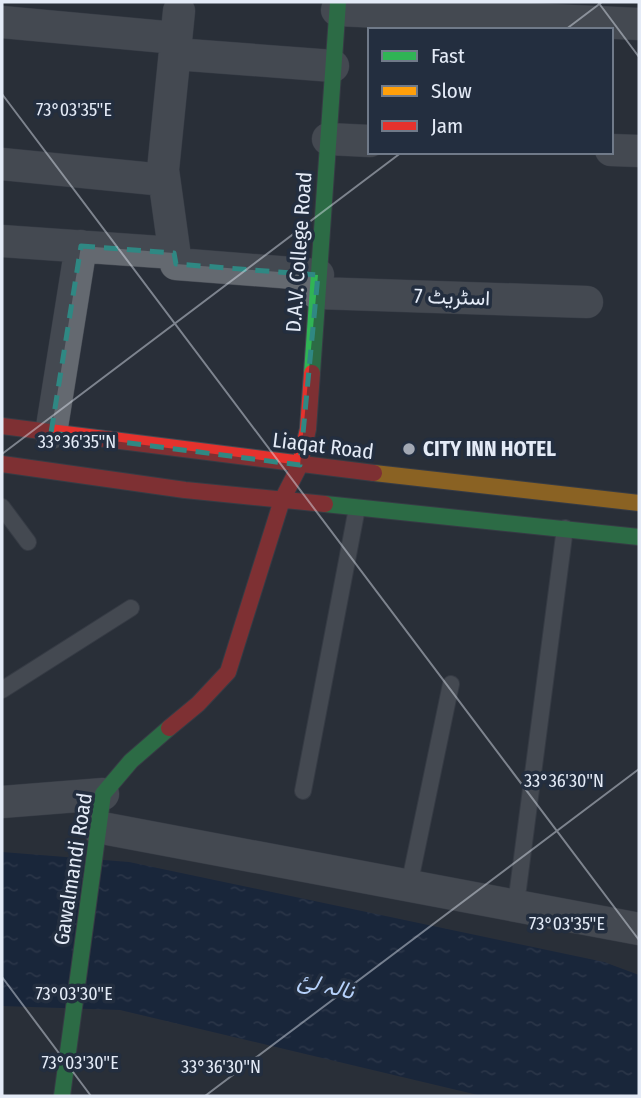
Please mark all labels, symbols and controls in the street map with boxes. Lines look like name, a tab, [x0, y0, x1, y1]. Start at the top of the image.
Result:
legend	[368, 28, 613, 154]
text: Fast	[431, 43, 465, 69]
text: Slow	[431, 78, 472, 104]
text: 73°03'35"E	[36, 99, 112, 121]
text: Jam	[431, 113, 463, 139]
street label: D.A.V. College Road	[280, 171, 318, 333]
street label: اسٹریٹ 7	[413, 283, 491, 311]
street label: Liaqat Road	[271, 427, 375, 465]
text: 33°36'35"N	[38, 431, 116, 453]
place label: CITY INN HOTEL	[423, 436, 556, 462]
marker: CITY INN HOTEL	[401, 441, 417, 457]
text: 33°36'30"N	[524, 770, 604, 792]
street label: Gawalmandi Road	[48, 791, 98, 947]
text: 73°03'35"E	[529, 913, 605, 935]
water label: نالہ لئ	[295, 965, 358, 1005]
text: 73°03'30"E	[35, 983, 113, 1005]
text: 73°03'30"E	[41, 1052, 119, 1074]
text: 33°36'30"N	[181, 1056, 261, 1078]

